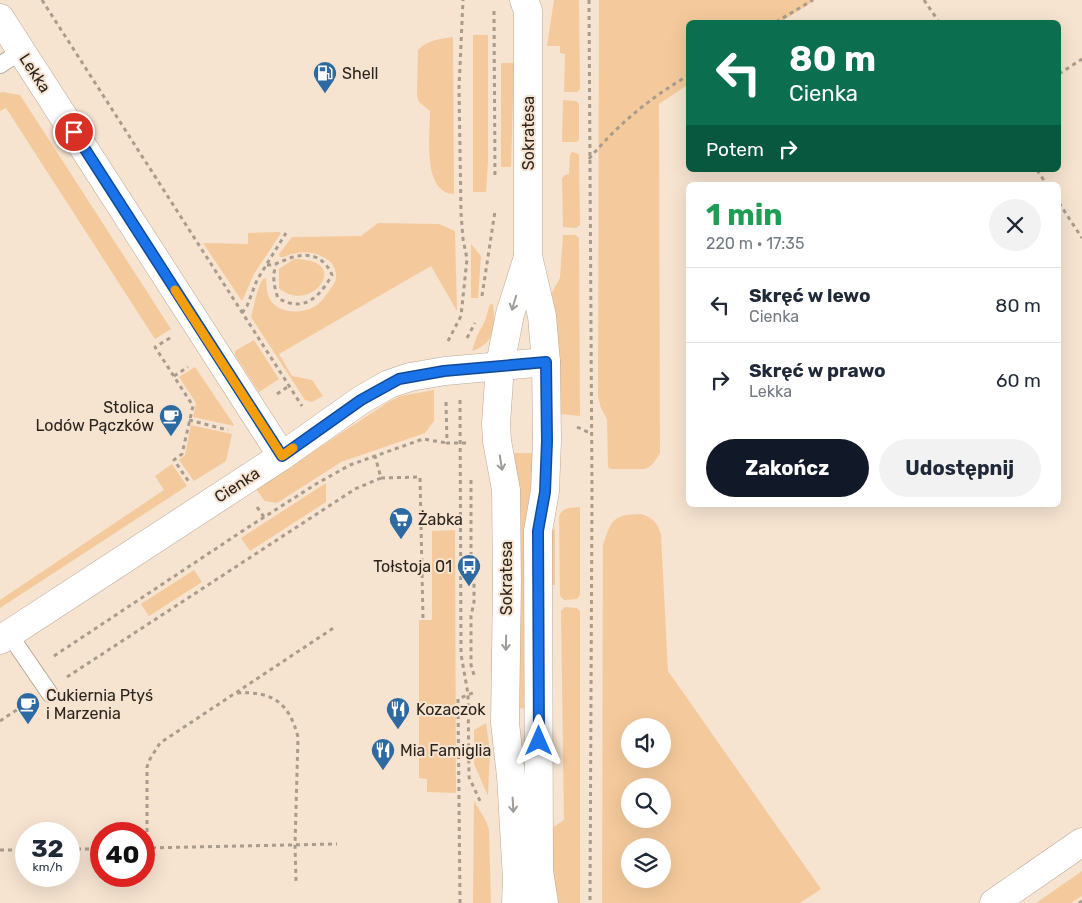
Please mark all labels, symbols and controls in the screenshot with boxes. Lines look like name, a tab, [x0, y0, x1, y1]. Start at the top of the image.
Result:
text: 80 m	[789, 38, 876, 80]
icon: left	[706, 40, 771, 105]
street label: Lekka	[15, 50, 55, 96]
fuel station icon: Shell	[312, 60, 338, 94]
place label: Shell	[342, 64, 378, 83]
text: Cienka	[789, 80, 858, 107]
street label: Sokratesa	[519, 96, 538, 170]
pin	[53, 111, 95, 153]
icon: arrive	[60, 118, 88, 146]
icon: right	[774, 135, 802, 163]
text: Potem	[706, 138, 764, 161]
text: 1 min	[706, 197, 783, 233]
button: close	[989, 199, 1041, 251]
text: 220 m · 17:35	[706, 234, 804, 253]
text: Skręć w lewo	[749, 284, 871, 307]
icon: left	[706, 291, 734, 319]
one-way arrow	[509, 294, 518, 310]
text: 80 m	[995, 294, 1041, 317]
text: Cienka	[749, 307, 799, 326]
text: Skręć w prawo	[749, 359, 886, 382]
icon: right	[706, 366, 734, 394]
text: 60 m	[996, 369, 1041, 392]
text: Lekka	[749, 382, 792, 401]
place label: Stolica Lodów Pączków	[36, 398, 154, 435]
cafe icon: Stolica Lodów Pączków	[158, 403, 184, 437]
button: Zakończ	[706, 439, 869, 497]
button: Udostępnij	[879, 439, 1041, 497]
one-way arrow	[497, 455, 507, 471]
street label: Cienka	[211, 463, 263, 507]
supermarket icon: Żabka	[388, 506, 414, 540]
place label: Żabka	[418, 510, 463, 529]
street label: Sokratesa	[497, 541, 516, 615]
bus stop icon: Tołstoja 01	[456, 553, 482, 587]
place label: Tołstoja 01	[373, 557, 452, 576]
one-way arrow	[501, 634, 511, 651]
place label: Cukiernia Ptyś i Marzenia	[46, 686, 153, 723]
cafe icon: Cukiernia Ptyś i Marzenia	[15, 691, 41, 725]
restaurant icon: Kozaczok	[385, 696, 411, 730]
place label: Kozaczok	[416, 700, 486, 719]
position arrow	[512, 714, 564, 766]
map controls	[621, 718, 671, 888]
button: sound	[621, 718, 671, 768]
restaurant icon: Mia Famiglia	[370, 737, 396, 771]
place label: Mia Famiglia	[400, 741, 491, 760]
button: search	[621, 778, 671, 828]
one-way arrow	[508, 797, 517, 813]
speed limit sign: 40	[90, 822, 155, 887]
text: 32	[31, 834, 64, 863]
button: layers	[621, 838, 671, 888]
text: km/h	[33, 860, 62, 874]

